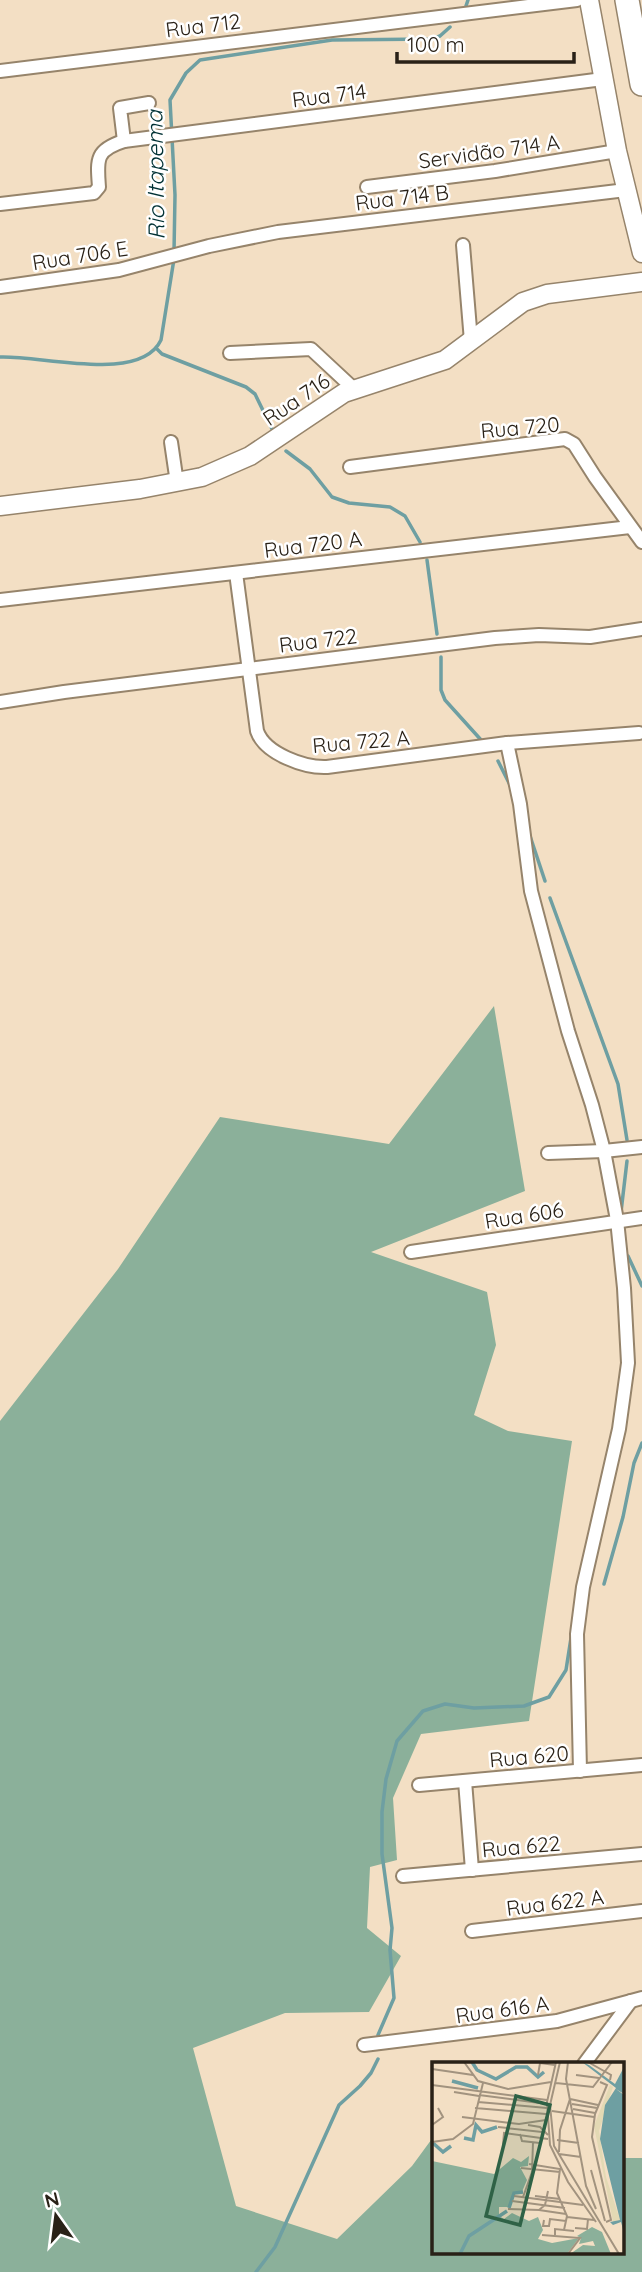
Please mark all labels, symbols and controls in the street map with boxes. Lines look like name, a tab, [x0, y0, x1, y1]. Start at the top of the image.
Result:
street label: Rua 712	[164, 7, 242, 43]
scale bar	[397, 21, 574, 65]
text: 100 m	[407, 31, 465, 57]
street label: Rua 714	[290, 78, 368, 112]
water label: Rio Itapema	[139, 109, 171, 240]
street label: Servidão 714 A	[417, 128, 561, 174]
street label: Rua 714 B	[354, 178, 450, 216]
street label: Rua 706 E	[30, 235, 130, 275]
street label: Rua 716	[258, 367, 334, 431]
street label: Rua 720	[479, 411, 561, 443]
street label: Rua 720 A	[263, 525, 363, 563]
street label: Rua 722	[278, 622, 358, 658]
street label: Rua 722 A	[311, 724, 411, 758]
street label: Rua 606	[483, 1196, 565, 1234]
street label: Rua 620	[488, 1740, 570, 1772]
street label: Rua 622	[481, 1830, 561, 1862]
street label: Rua 622 A	[505, 1883, 605, 1921]
street label: Rua 616 A	[454, 1990, 550, 2028]
inset map	[432, 2062, 624, 2254]
north arrow	[21, 2181, 91, 2251]
text: N	[42, 2186, 62, 2213]

